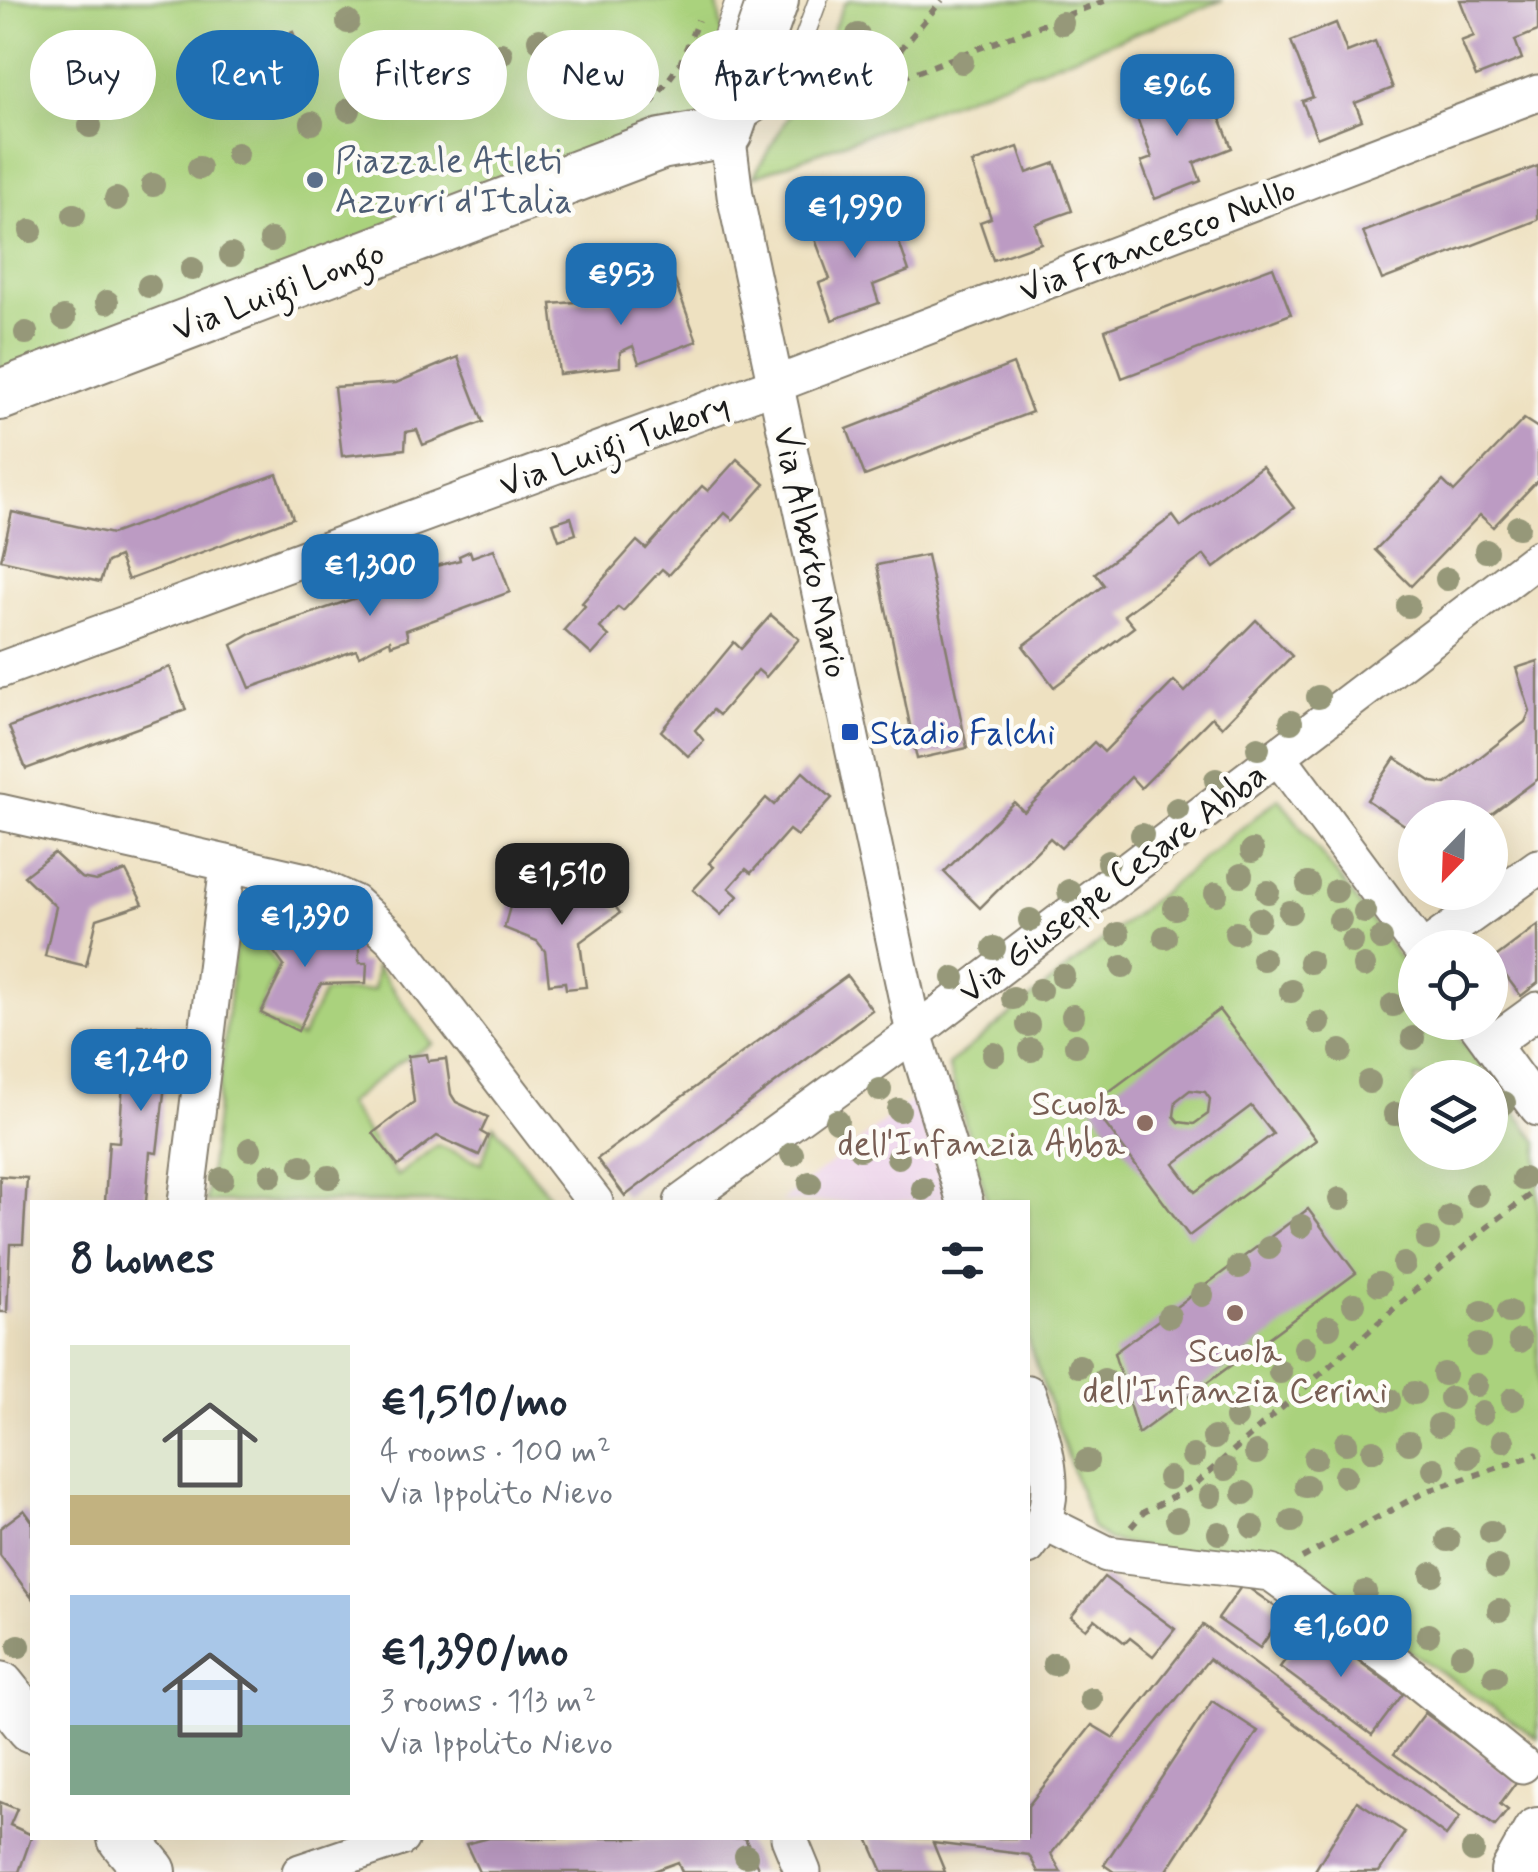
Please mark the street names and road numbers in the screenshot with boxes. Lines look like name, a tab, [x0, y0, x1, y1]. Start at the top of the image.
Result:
street label: Via Francesco Nullo	[1013, 167, 1303, 315]
street label: Via Luigi Longo	[166, 230, 393, 357]
street label: Via Luigi Tukory	[493, 383, 738, 513]
street label: Via Alberto Mario	[761, 422, 859, 682]
street label: Via Giuseppe Cesare Abba	[950, 752, 1277, 1015]

